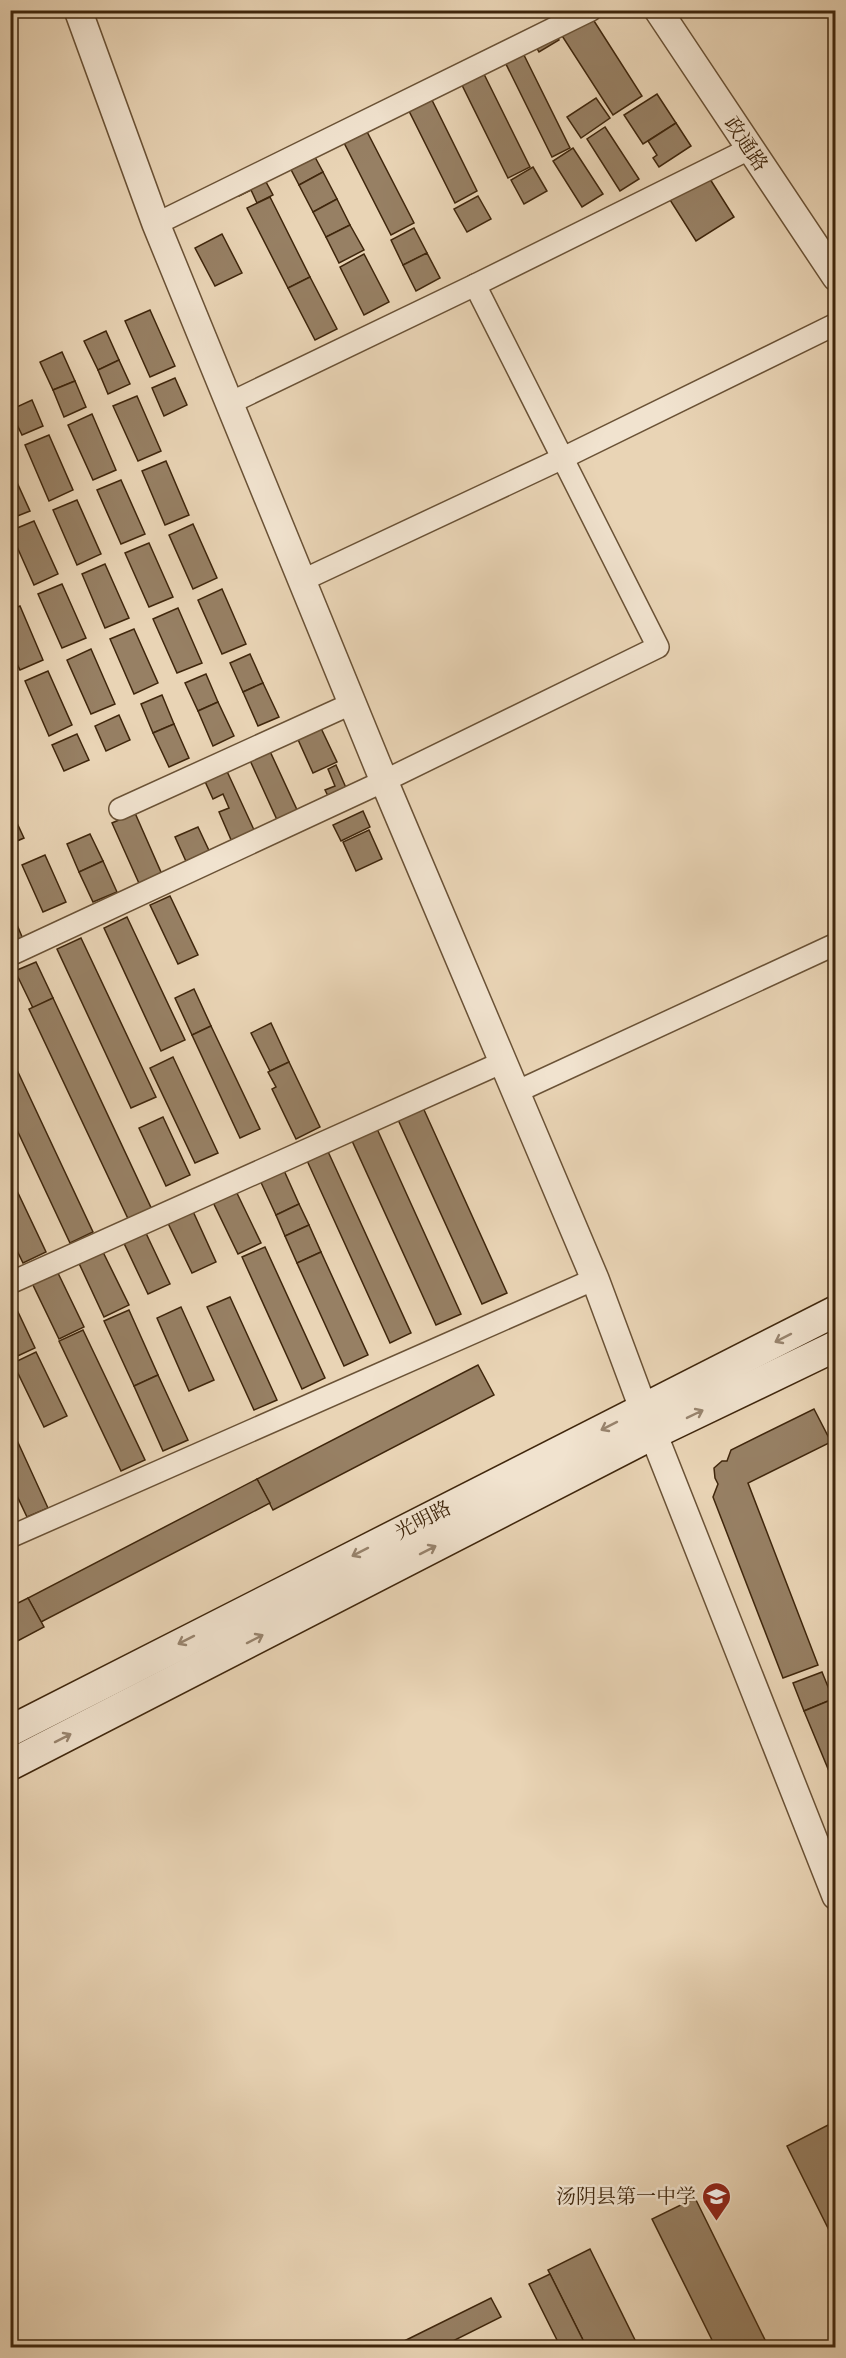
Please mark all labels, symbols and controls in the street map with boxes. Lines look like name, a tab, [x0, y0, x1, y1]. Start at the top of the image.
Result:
street label: 政通路	[719, 112, 773, 176]
one-way arrow	[775, 1332, 793, 1344]
one-way arrow	[686, 1407, 704, 1419]
one-way arrow	[601, 1420, 619, 1432]
street label: 光明路	[391, 1495, 455, 1545]
one-way arrow	[419, 1544, 436, 1556]
one-way arrow	[352, 1546, 370, 1558]
one-way arrow	[245, 1633, 263, 1645]
one-way arrow	[178, 1634, 196, 1646]
one-way arrow	[53, 1732, 71, 1743]
school or university icon: 汤阴县第一中学	[701, 2180, 733, 2222]
place label: 汤阴县第一中学	[556, 2184, 696, 2209]

